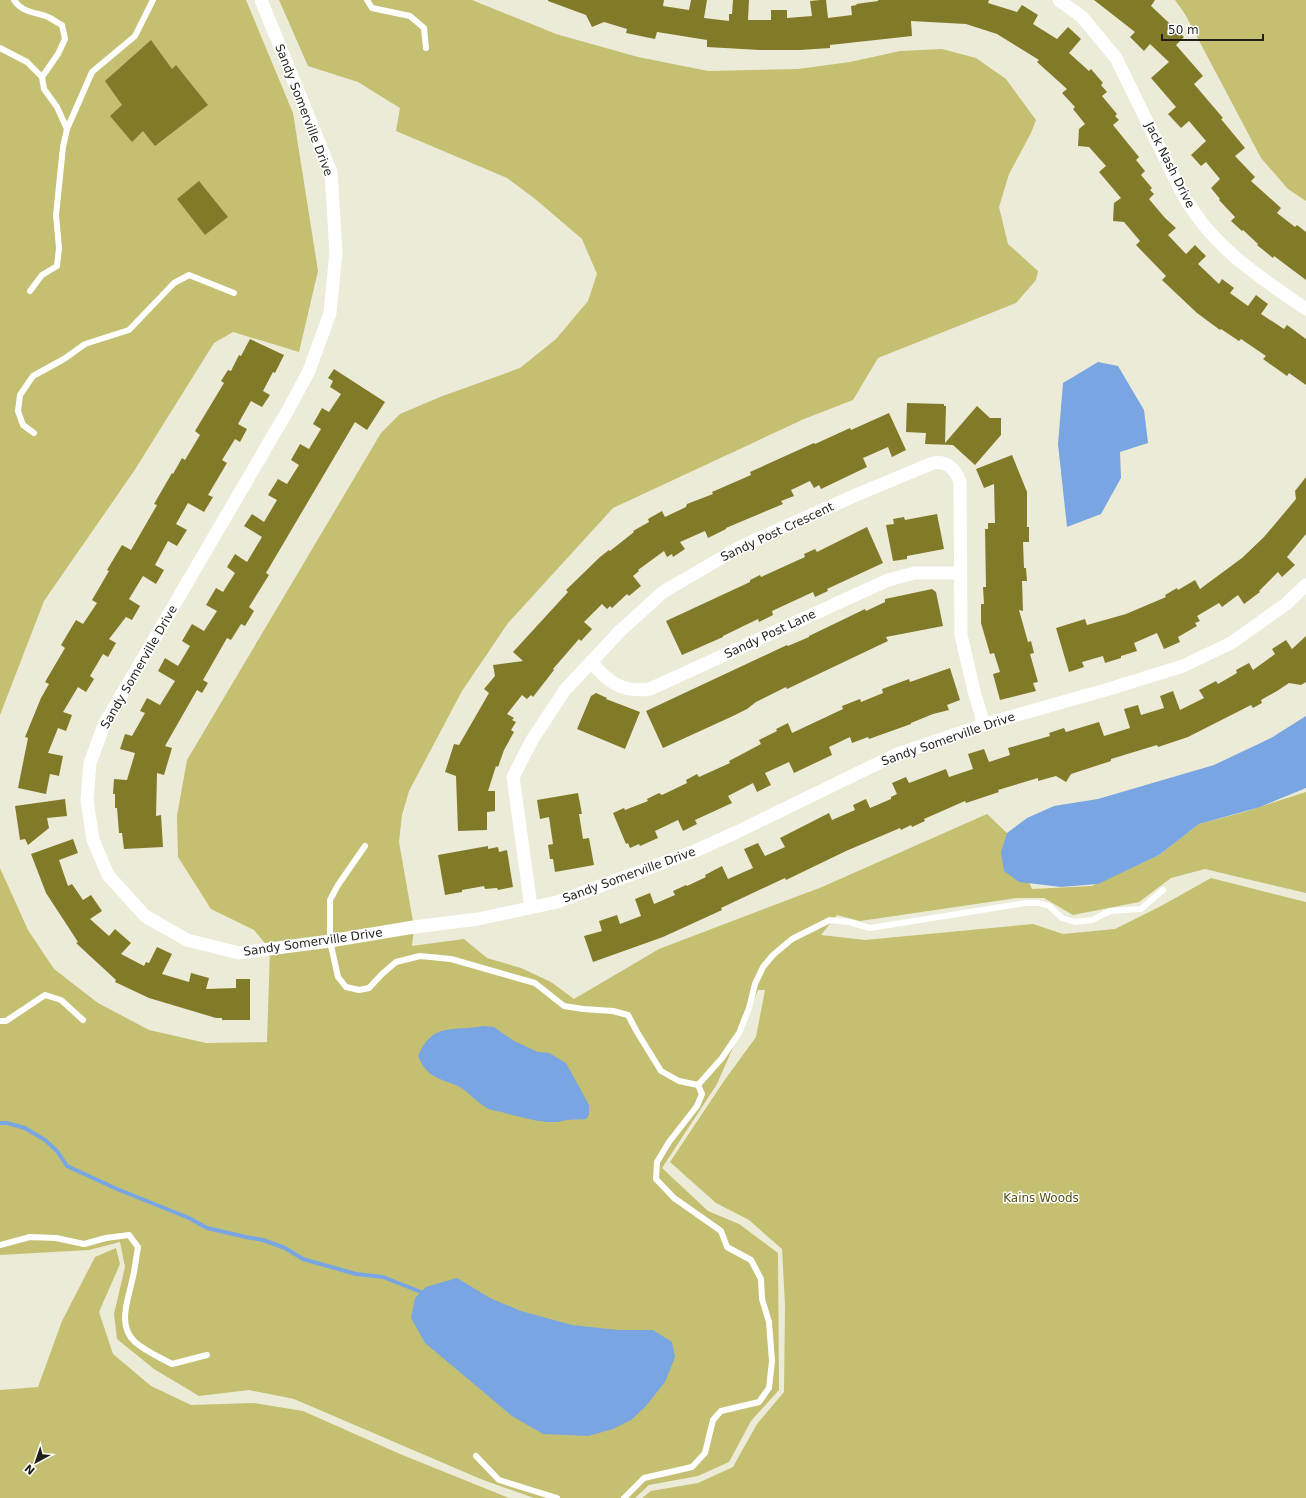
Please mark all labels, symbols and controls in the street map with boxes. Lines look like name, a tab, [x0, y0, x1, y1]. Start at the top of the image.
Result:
scale bar	[1162, 16, 1263, 42]
text: 50 m	[1168, 23, 1199, 37]
street label: Sandy Somerville Drive	[272, 42, 336, 178]
street label: Jack Nash Drive	[1142, 119, 1198, 210]
street label: Sandy Post Crescent	[718, 500, 836, 564]
street label: Sandy Somerville Drive	[98, 603, 180, 731]
street label: Sandy Post Lane	[722, 607, 818, 661]
street label: Sandy Somerville Drive	[879, 710, 1017, 768]
street label: Sandy Somerville Drive	[561, 844, 697, 906]
street label: Sandy Somerville Drive	[243, 925, 383, 959]
park label: Kains Woods	[1003, 1191, 1079, 1205]
north arrow	[16, 1442, 56, 1482]
text: N	[22, 1461, 38, 1477]

